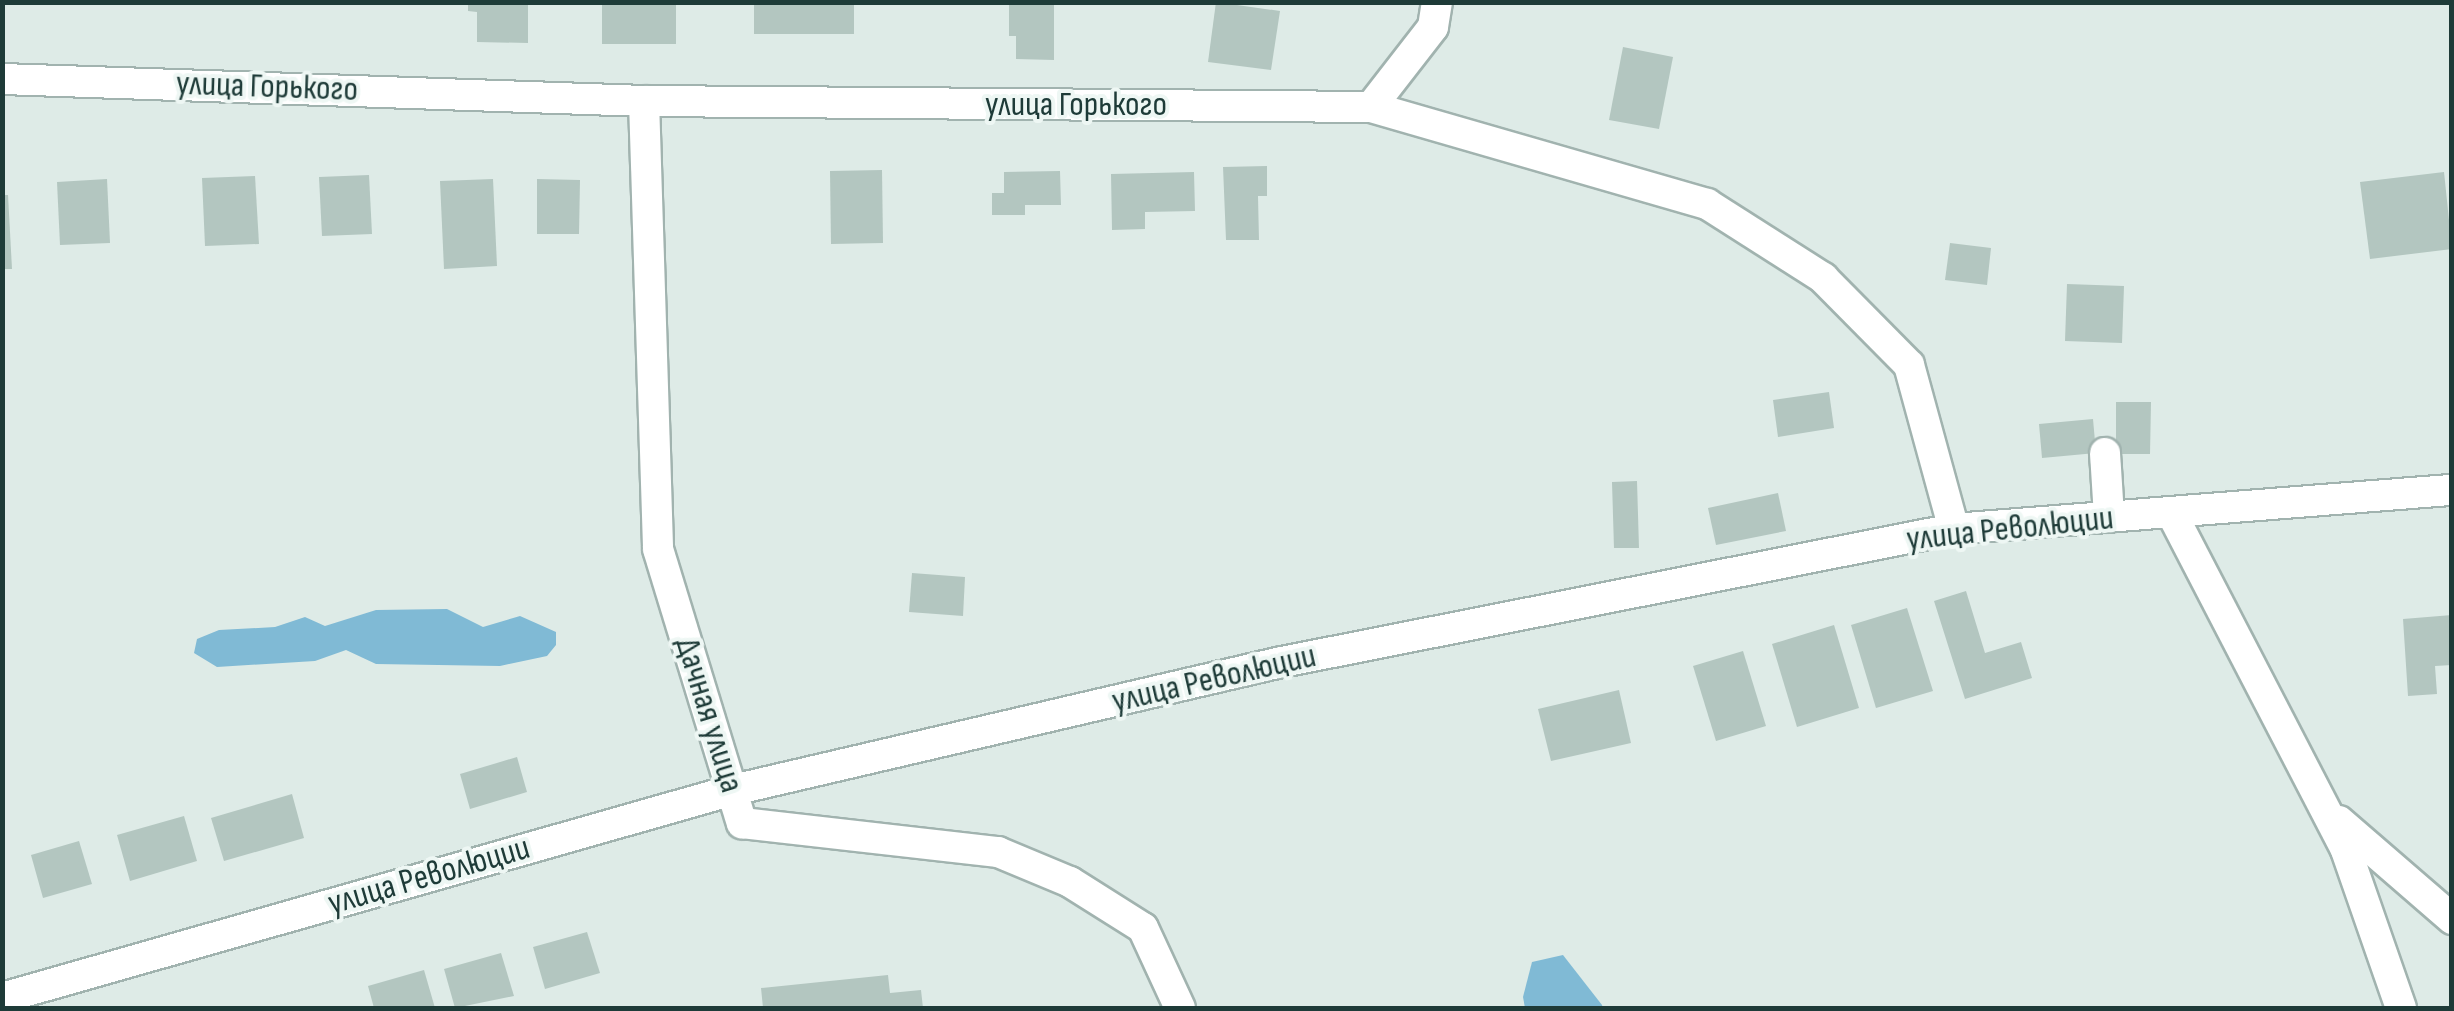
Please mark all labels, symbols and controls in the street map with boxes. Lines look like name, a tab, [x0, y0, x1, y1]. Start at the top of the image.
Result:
street label: улица Горького	[175, 63, 359, 111]
street label: улица Горького	[985, 84, 1167, 126]
street label: улица Революции	[1904, 497, 2116, 561]
street label: Дачная улица	[666, 632, 752, 798]
street label: улица Революции	[1108, 635, 1320, 723]
street label: улица Революции	[323, 827, 535, 925]

